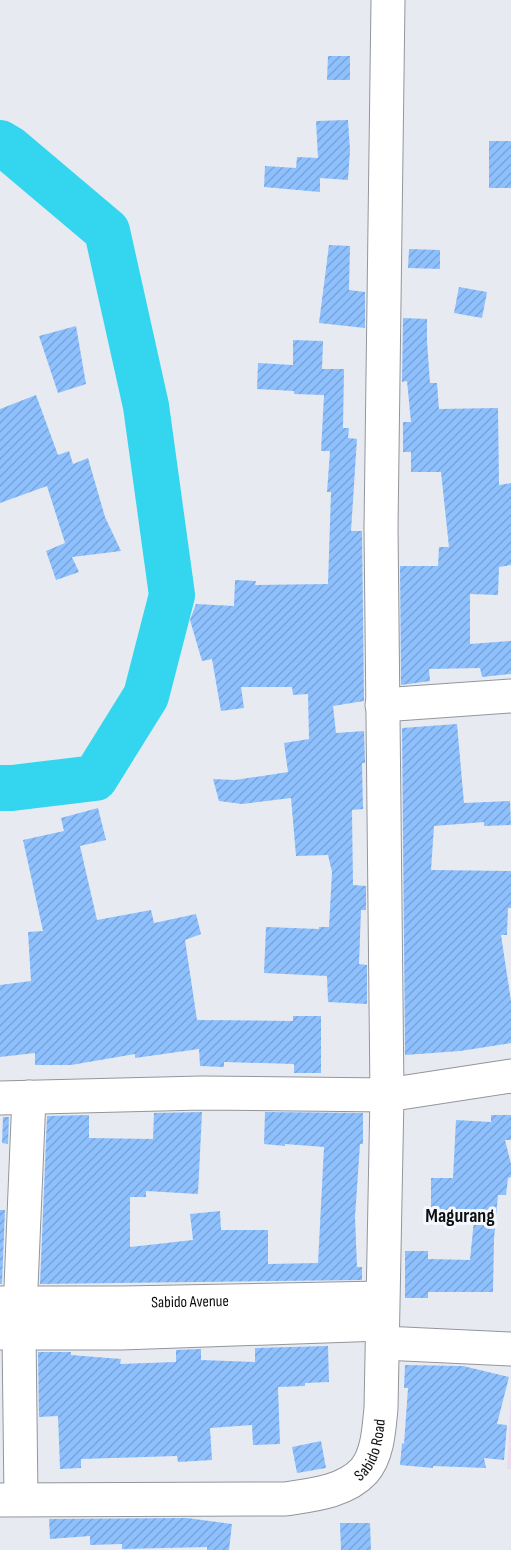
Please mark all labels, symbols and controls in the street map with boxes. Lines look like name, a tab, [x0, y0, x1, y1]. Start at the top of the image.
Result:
district label: Magurang	[425, 1204, 495, 1228]
street label: Sabido Avenue	[151, 1291, 229, 1312]
street label: Sabido Road	[350, 1418, 389, 1485]

